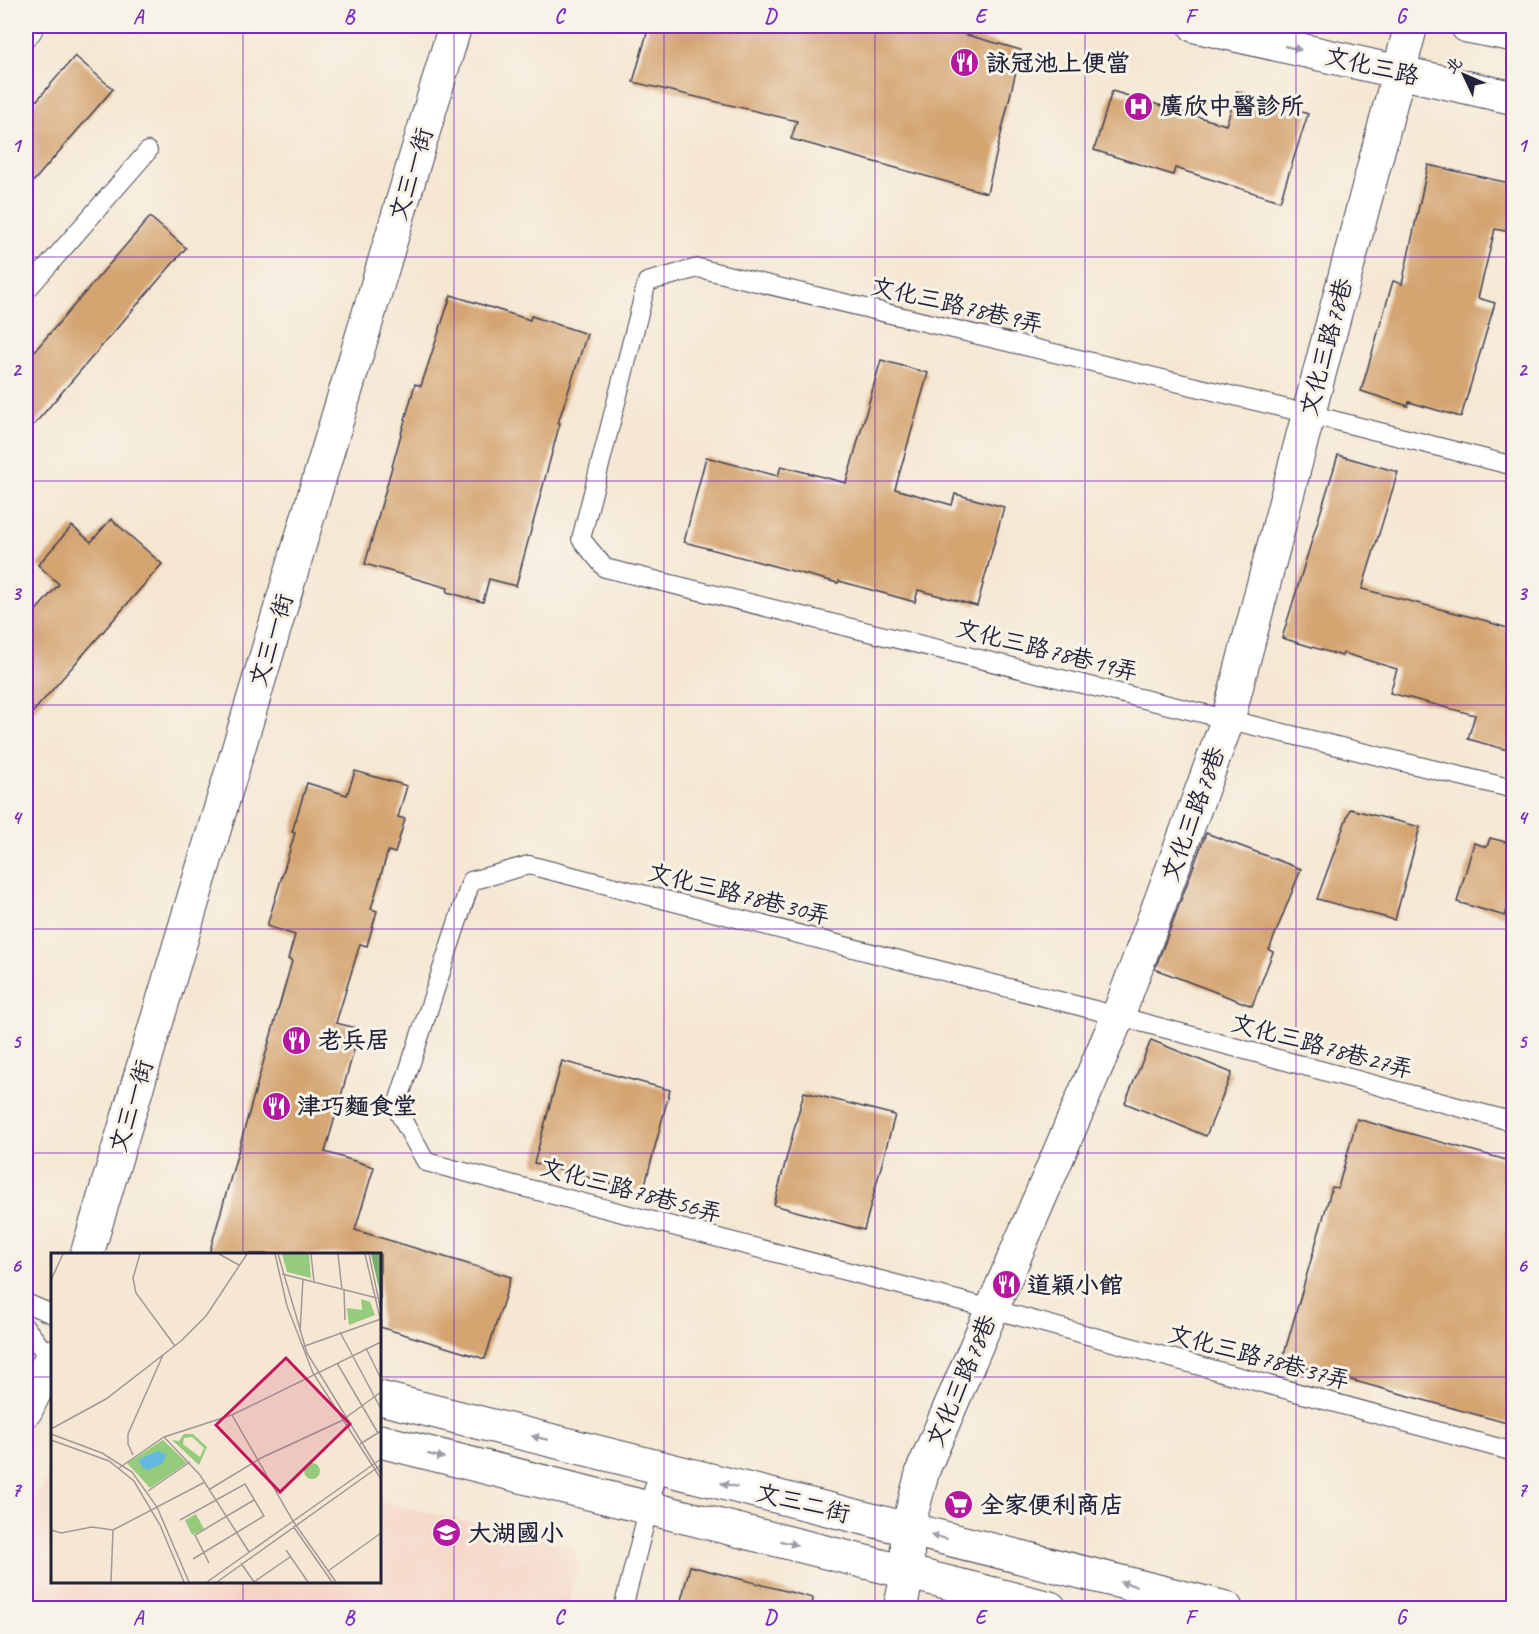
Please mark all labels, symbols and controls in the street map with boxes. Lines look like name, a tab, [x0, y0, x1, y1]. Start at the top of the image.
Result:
text: A	[133, 4, 145, 29]
text: B	[344, 4, 356, 29]
text: C	[554, 4, 566, 29]
text: D	[764, 4, 778, 29]
text: E	[975, 4, 989, 29]
text: F	[1185, 4, 1199, 29]
text: G	[1396, 4, 1409, 29]
street label: 文化三路	[1322, 41, 1422, 91]
one-way arrow	[1284, 43, 1302, 53]
north arrow	[1434, 45, 1494, 105]
restaurant icon: 詠冠池上便當	[949, 47, 981, 79]
place label: 詠冠池上便當	[986, 48, 1130, 78]
text: 北	[1441, 53, 1467, 78]
hospital icon: 廣欣中醫診所	[1123, 90, 1155, 122]
place label: 廣欣中醫診所	[1160, 91, 1304, 121]
street label: 文三一街	[383, 124, 439, 224]
text: 1	[12, 133, 23, 158]
text: 1	[1518, 133, 1529, 158]
street label: 文化三路78巷9弄	[868, 271, 1046, 339]
street label: 文化三路78巷	[1293, 275, 1359, 419]
text: 2	[12, 357, 23, 382]
text: 2	[1518, 357, 1529, 382]
text: 3	[12, 581, 23, 606]
text: 3	[1518, 581, 1529, 606]
street label: 文三一街	[243, 590, 299, 690]
street label: 文化三路78巷19弄	[953, 613, 1141, 687]
street label: 文化三路78巷	[1155, 742, 1231, 886]
text: 4	[12, 805, 24, 830]
text: 4	[1518, 805, 1530, 830]
street label: 文化三路78巷30弄	[645, 857, 833, 931]
street label: 文化三路78巷27弄	[1228, 1007, 1416, 1085]
restaurant icon: 老兵居	[281, 1024, 313, 1056]
place label: 老兵居	[318, 1025, 390, 1055]
text: 5	[12, 1029, 23, 1054]
text: 5	[1518, 1029, 1529, 1054]
street label: 文三一街	[103, 1056, 159, 1156]
restaurant icon: 津巧麵食堂	[260, 1090, 292, 1122]
place label: 津巧麵食堂	[297, 1091, 417, 1121]
street label: 文化三路78巷56弄	[537, 1151, 725, 1229]
text: 6	[11, 1253, 22, 1278]
inset map	[51, 1253, 381, 1583]
text: 6	[1517, 1253, 1528, 1278]
restaurant icon: 道穎小館	[990, 1269, 1022, 1301]
place label: 道穎小館	[1027, 1270, 1123, 1300]
street label: 文化三路78巷	[920, 1310, 1002, 1452]
street label: 文化三路78巷37弄	[1165, 1318, 1353, 1396]
one-way arrow	[531, 1433, 549, 1443]
one-way arrow	[427, 1451, 445, 1461]
text: 7	[12, 1477, 23, 1502]
street label: 文三二街	[753, 1477, 853, 1529]
text: 7	[1518, 1477, 1529, 1502]
one-way arrow	[720, 1480, 739, 1490]
supermarket icon: 全家便利商店	[943, 1489, 975, 1521]
place label: 全家便利商店	[980, 1490, 1124, 1520]
school or university icon: 大湖國小	[431, 1517, 463, 1549]
place label: 大湖國小	[468, 1518, 564, 1548]
one-way arrow	[930, 1532, 948, 1542]
one-way arrow	[779, 1539, 798, 1549]
one-way arrow	[1119, 1579, 1138, 1589]
text: A	[133, 1605, 145, 1630]
text: B	[344, 1605, 356, 1630]
text: C	[554, 1605, 566, 1630]
text: D	[764, 1605, 778, 1630]
text: E	[975, 1605, 989, 1630]
text: F	[1185, 1605, 1199, 1630]
text: G	[1396, 1605, 1409, 1630]

